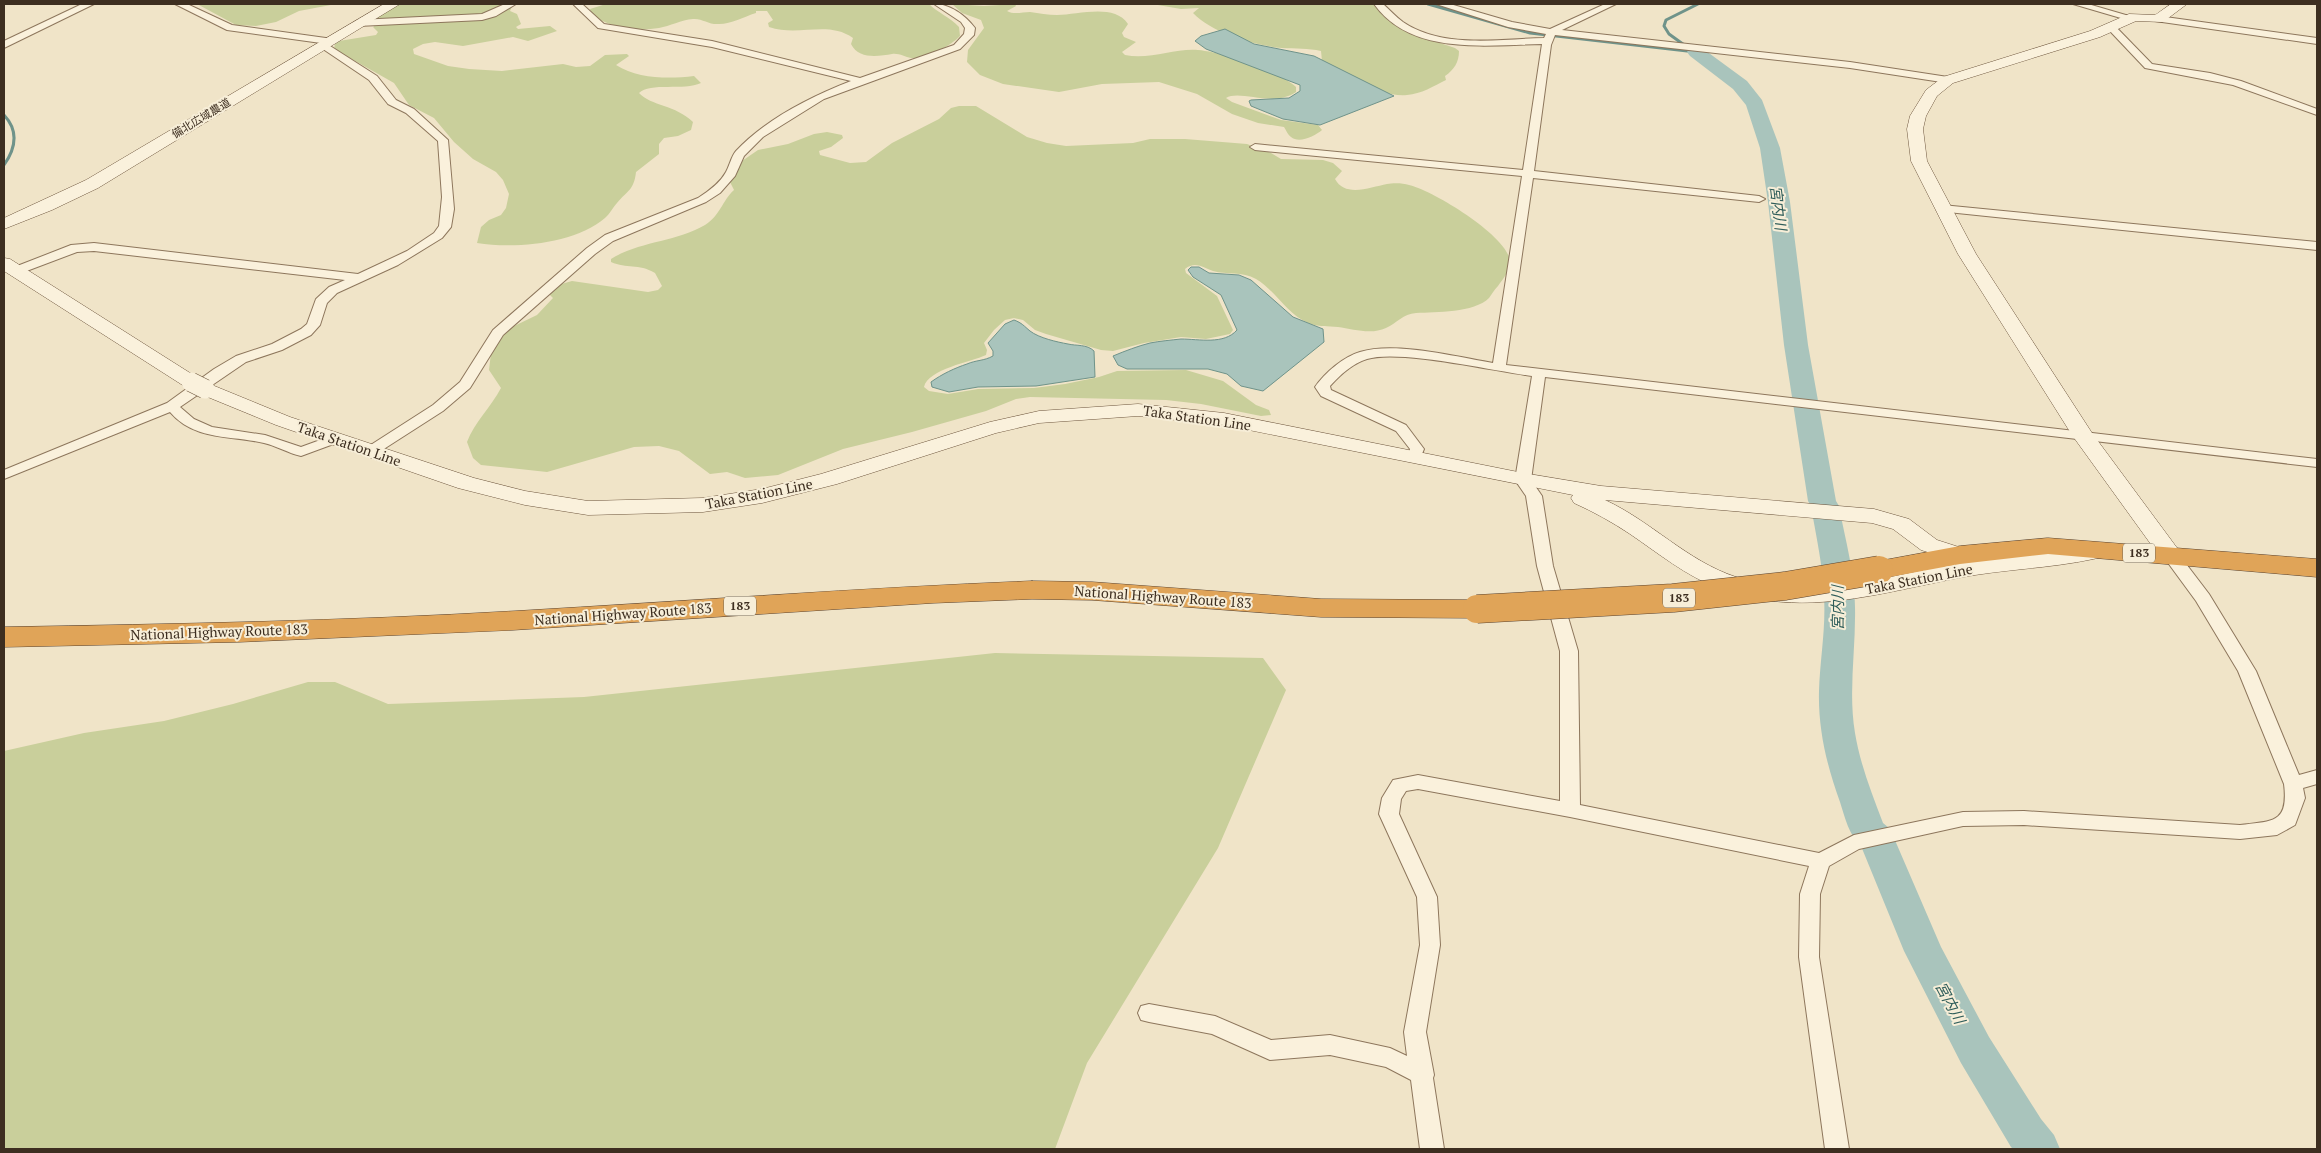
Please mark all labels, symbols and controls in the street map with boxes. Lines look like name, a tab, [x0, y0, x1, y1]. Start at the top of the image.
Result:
street label: 備北広域農道	[169, 95, 233, 141]
water label: 宮内川	[1766, 184, 1792, 233]
street label: Taka Station Line	[1142, 401, 1252, 434]
street label: Taka Station Line	[295, 417, 404, 470]
street label: Taka Station Line	[704, 474, 814, 513]
road number: 183	[2123, 544, 2155, 562]
street label: Taka Station Line	[1864, 559, 1974, 598]
street label: National Highway Route 183	[1074, 581, 1252, 612]
water label: 宮内川	[1827, 584, 1847, 631]
road number: 183	[1663, 588, 1695, 608]
road number: 183	[724, 596, 756, 616]
street label: National Highway Route 183	[534, 598, 712, 629]
street label: National Highway Route 183	[130, 619, 308, 644]
water label: 宮内川	[1931, 978, 1971, 1029]

